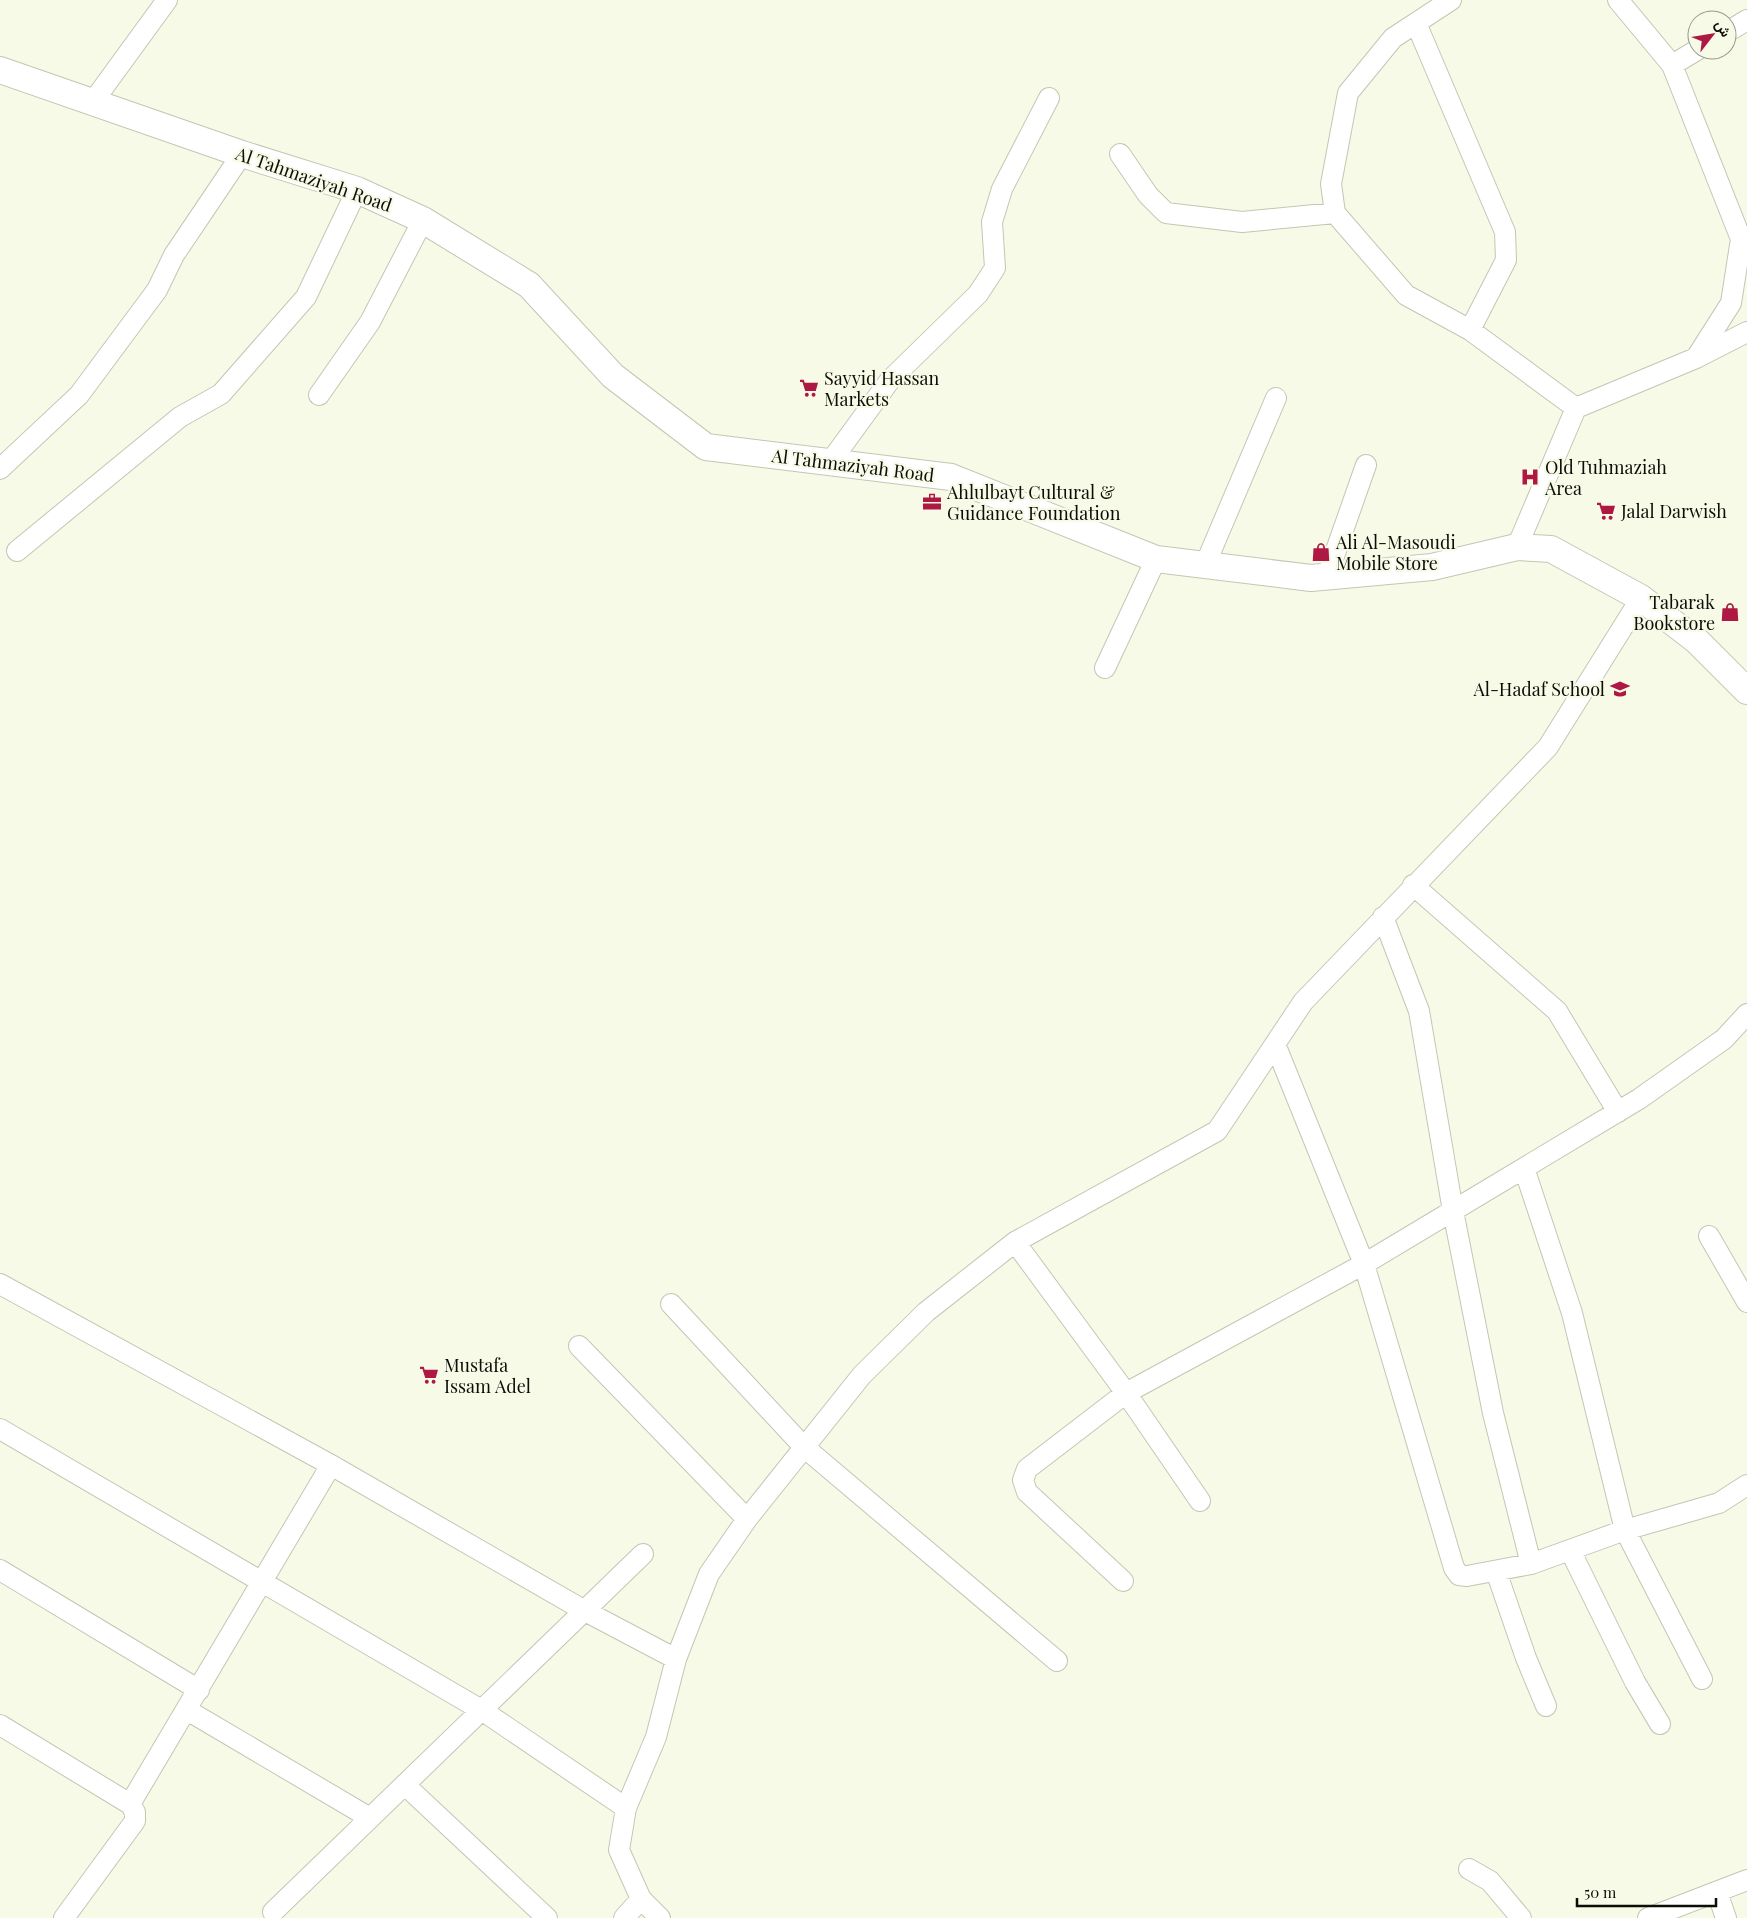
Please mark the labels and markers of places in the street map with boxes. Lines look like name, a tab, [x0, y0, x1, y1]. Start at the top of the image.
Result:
place label: Sayyid Hassan Markets	[824, 366, 939, 411]
supermarket icon: Sayyid Hassan Markets	[798, 377, 820, 399]
place label: Old Tuhmaziah Area	[1544, 455, 1667, 500]
hospital icon: Old Tuhmaziah Area	[1519, 466, 1541, 488]
place label: Ahlulbayt Cultural & Guidance Foundation	[946, 480, 1121, 525]
office icon: Ahlulbayt Cultural & Guidance Foundation	[921, 491, 943, 513]
place label: Jalal Darwish	[1620, 499, 1727, 523]
supermarket icon: Jalal Darwish	[1595, 500, 1617, 522]
place label: Ali Al-Masoudi Mobile Store	[1335, 530, 1456, 575]
shop icon: Ali Al-Masoudi Mobile Store	[1310, 541, 1332, 563]
place label: Tabarak Bookstore	[1633, 590, 1715, 635]
shop icon: Tabarak Bookstore	[1719, 601, 1741, 623]
place label: Al-Hadaf School	[1472, 677, 1605, 701]
school or university icon: Al-Hadaf School	[1609, 678, 1631, 700]
place label: Mustafa Issam Adel	[444, 1353, 531, 1398]
supermarket icon: Mustafa Issam Adel	[418, 1364, 440, 1386]

